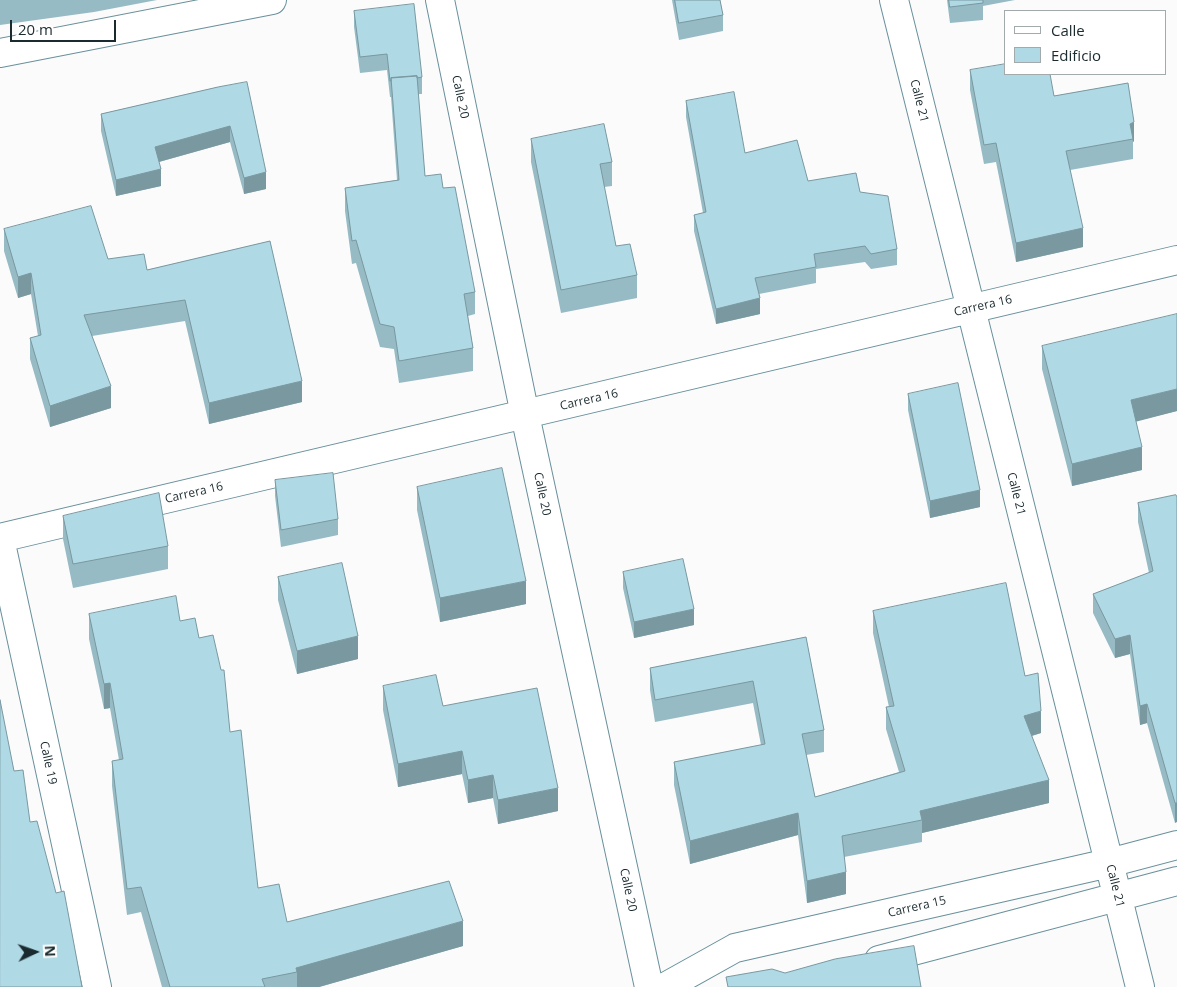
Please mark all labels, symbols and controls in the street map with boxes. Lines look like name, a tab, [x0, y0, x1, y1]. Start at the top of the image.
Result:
scale bar	[12, 10, 119, 42]
legend	[1004, 10, 1167, 75]
text: 20 m	[18, 19, 53, 39]
text: Calle	[1051, 20, 1085, 40]
text: Edificio	[1051, 45, 1101, 65]
street label: Calle 20	[448, 74, 472, 120]
street label: Calle 21	[907, 78, 931, 124]
street label: Carrera 16	[953, 292, 1013, 320]
street label: Carrera 16	[559, 386, 619, 414]
street label: Calle 20	[530, 471, 554, 517]
street label: Calle 21	[1004, 471, 1028, 517]
street label: Carrera 16	[164, 479, 224, 507]
street label: Calle 19	[36, 740, 60, 786]
street label: Calle 21	[1103, 863, 1127, 909]
street label: Calle 20	[616, 867, 640, 913]
street label: Carrera 15	[887, 893, 947, 921]
north arrow	[10, 927, 60, 977]
text: N	[41, 945, 60, 957]

